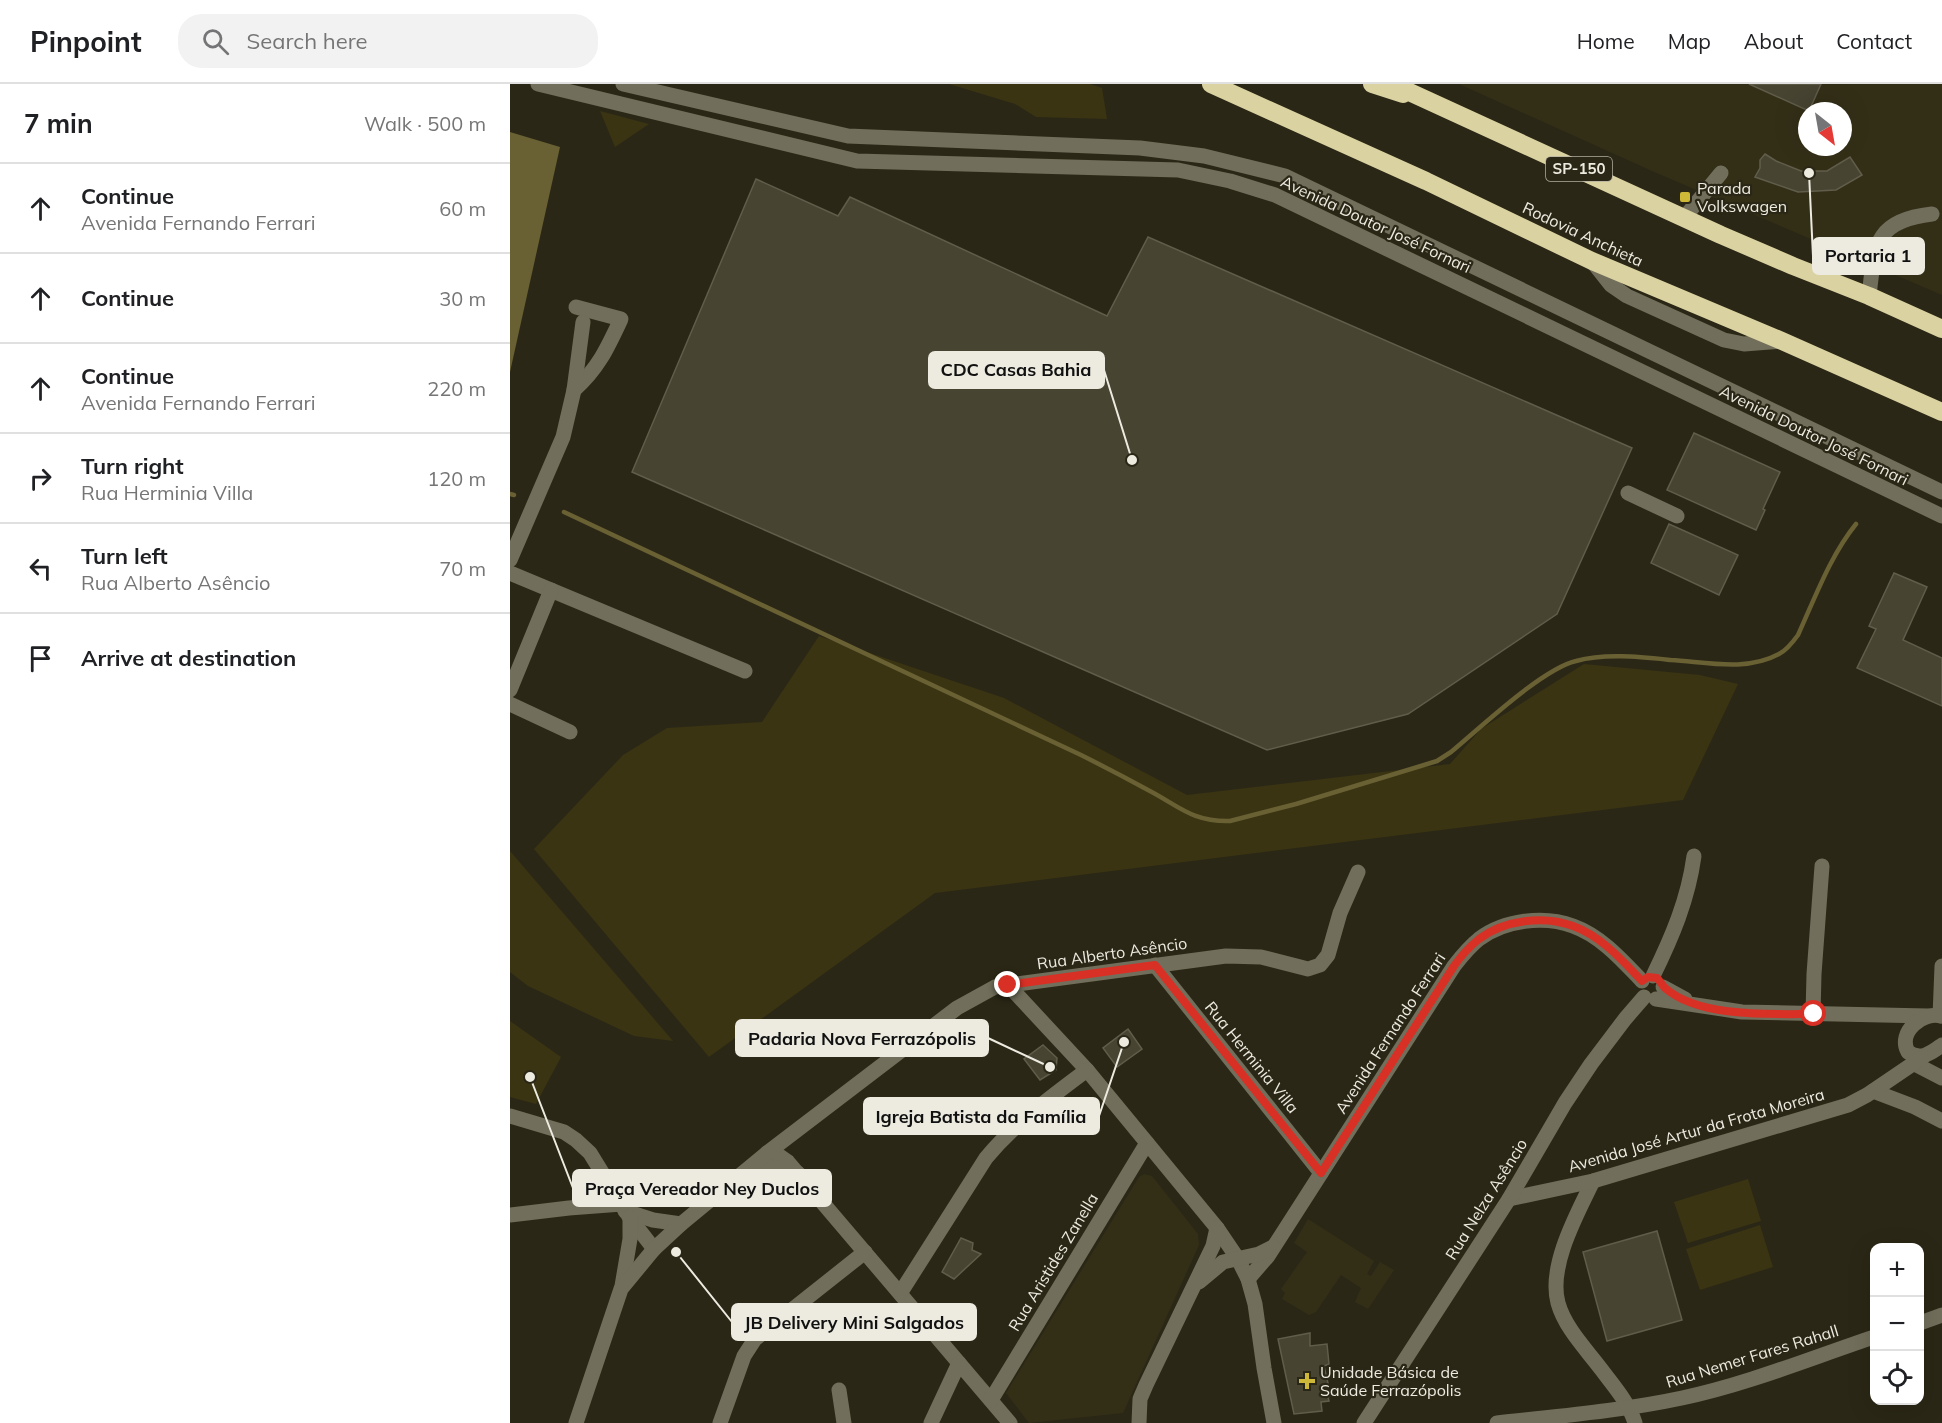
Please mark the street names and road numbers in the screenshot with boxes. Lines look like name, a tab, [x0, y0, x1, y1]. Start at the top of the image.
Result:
road number: SP-150	[1546, 157, 1612, 181]
street label: Avenida Doutor José Fornari	[1278, 171, 1474, 277]
street label: Rodovia Anchieta	[1519, 197, 1647, 271]
street label: Avenida Doutor José Fornari	[1716, 381, 1912, 489]
street label: Rua Alberto Asêncio	[1036, 933, 1188, 973]
street label: Avenida Fernando Ferrari	[1331, 949, 1449, 1117]
street label: Rua Herminia Villa	[1201, 997, 1303, 1117]
street label: Avenida José Artur da Frota Moreira	[1566, 1084, 1826, 1176]
street label: Rua Nelza Asêncio	[1441, 1135, 1531, 1263]
street label: Rua Aristides Zanella	[1004, 1189, 1102, 1335]
street label: Rua Nemer Fares Rahall	[1663, 1320, 1841, 1392]

